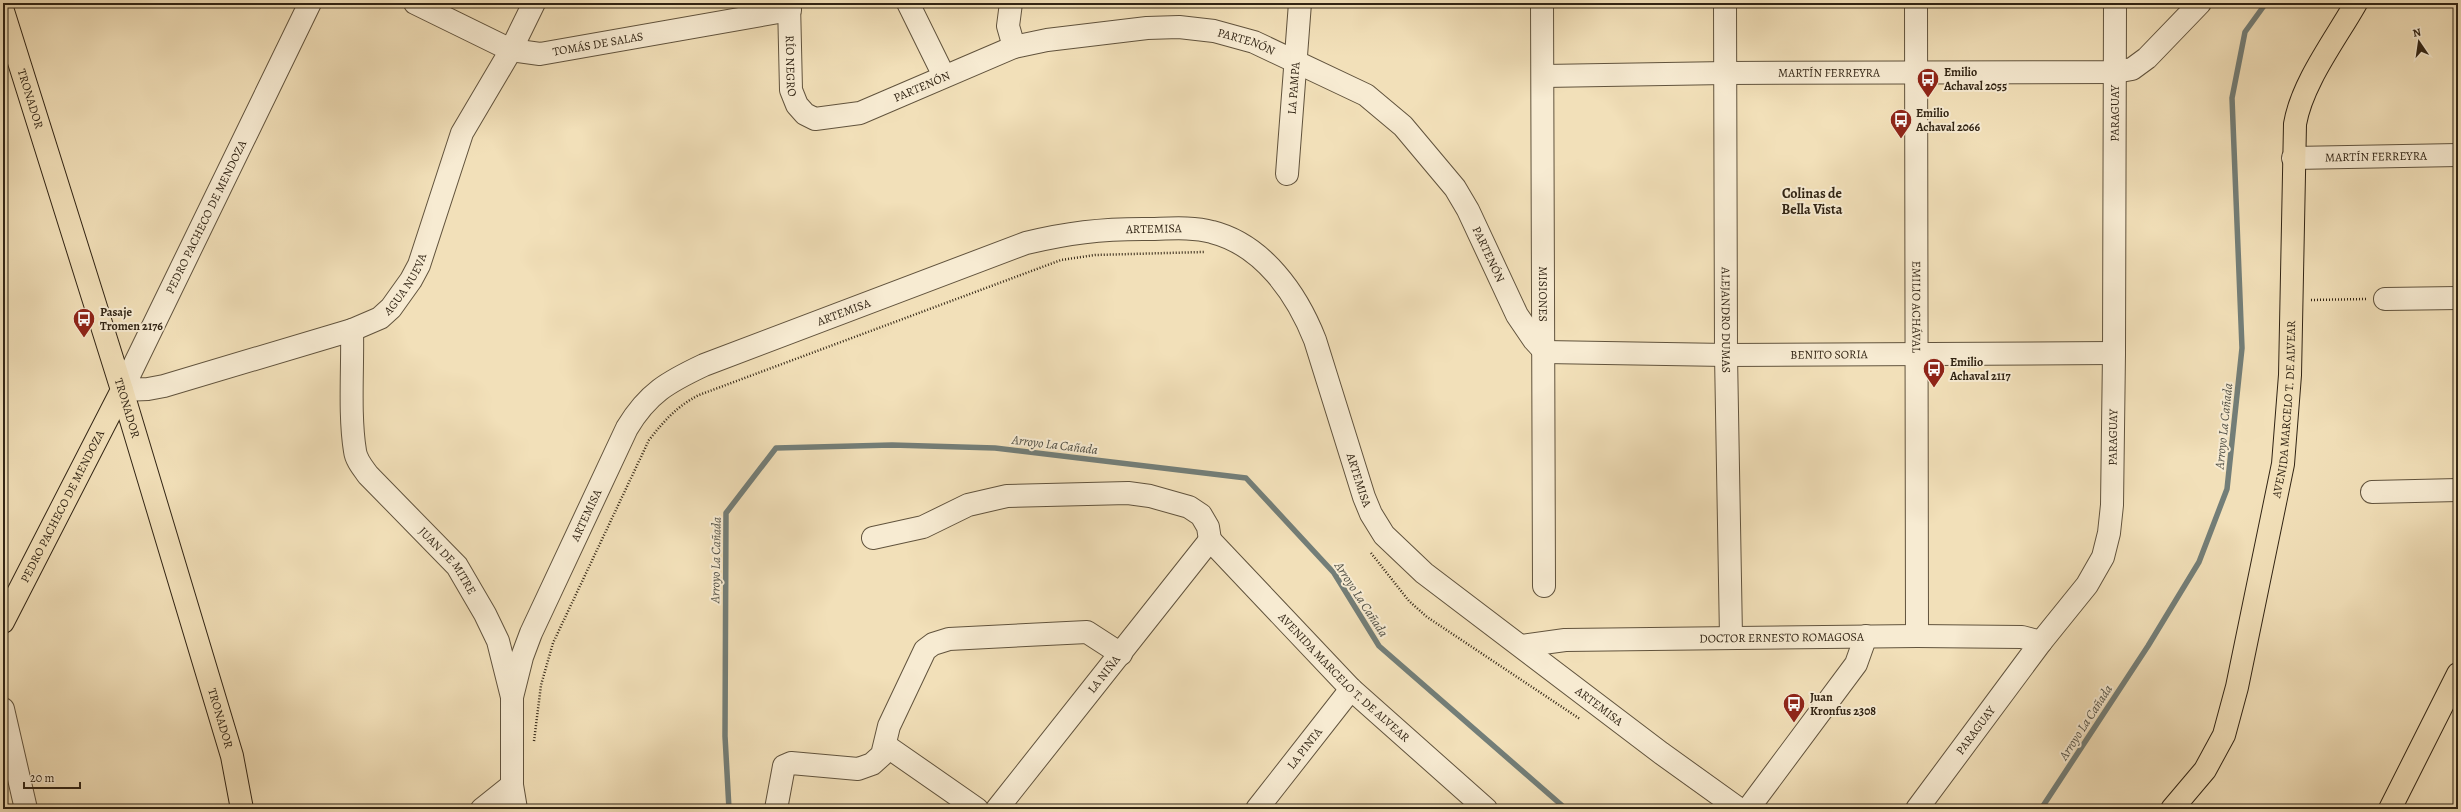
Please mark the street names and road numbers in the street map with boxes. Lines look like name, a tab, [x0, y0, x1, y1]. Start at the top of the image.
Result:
street label: PARTENÓN	[1216, 24, 1278, 59]
street label: TOMÁS DE SALAS	[551, 28, 645, 60]
street label: RÍO NEGRO	[782, 35, 801, 99]
street label: LA PAMPA	[1284, 60, 1304, 115]
street label: MARTÍN FERREYRA	[1778, 65, 1881, 81]
street label: TRONADOR	[14, 67, 48, 131]
street label: PARTENÓN	[891, 67, 953, 106]
street label: PARAGUAY	[2107, 85, 2123, 142]
street label: PEDRO PACHECO DE MENDOZA	[162, 137, 251, 296]
street label: MARTÍN FERREYRA	[2325, 148, 2428, 165]
street label: ARTEMISA	[1125, 220, 1183, 237]
street label: PARTENÓN	[1469, 224, 1509, 285]
street label: AGUA NUEVA	[380, 251, 431, 319]
street label: EMILIO ACHÁVAL	[1908, 261, 1925, 354]
street label: MISIONES	[1535, 266, 1551, 322]
street label: ALEJANDRO DUMAS	[1718, 266, 1734, 373]
street label: ARTEMISA	[814, 294, 874, 330]
street label: AVENIDA MARCELO T. DE ALVEAR	[2268, 320, 2299, 500]
street label: BENITO SORIA	[1790, 346, 1869, 363]
street label: TRONADOR	[111, 376, 144, 440]
street label: PARAGUAY	[2105, 408, 2121, 466]
street label: PEDRO PACHECO DE MENDOZA	[17, 427, 109, 585]
street label: ARTEMISA	[1342, 450, 1376, 510]
street label: ARTEMISA	[567, 486, 606, 545]
street label: JUAN DE MITRE	[415, 523, 480, 597]
street label: AVENIDA MARCELO T. DE ALVEAR	[1274, 609, 1414, 746]
street label: DOCTOR ERNESTO ROMAGOSA	[1699, 629, 1865, 646]
street label: LA NIÑA	[1084, 651, 1124, 696]
street label: ARTEMISA	[1571, 682, 1627, 730]
street label: TRONADOR	[204, 686, 237, 751]
street label: PARAGUAY	[1952, 702, 1999, 758]
street label: LA PINTA	[1283, 724, 1326, 772]

